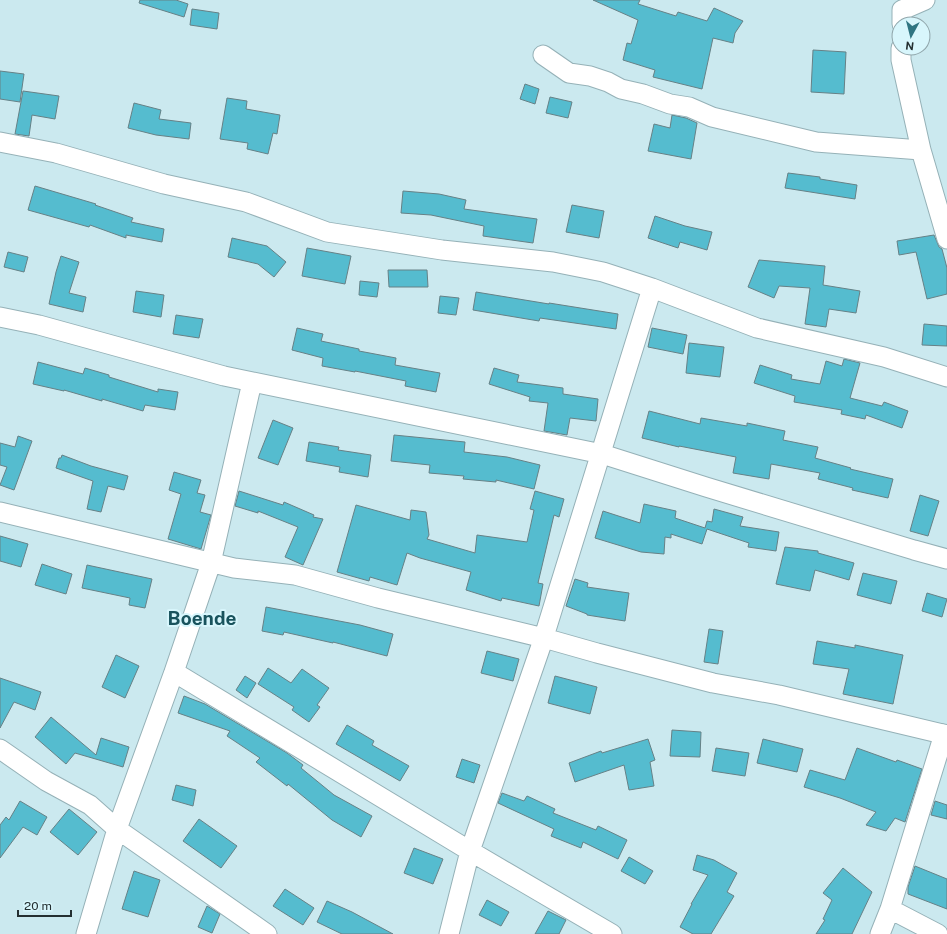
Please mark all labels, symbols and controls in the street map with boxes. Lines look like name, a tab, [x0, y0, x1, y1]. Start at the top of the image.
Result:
north arrow	[891, 16, 931, 56]
text: N	[905, 39, 915, 52]
district label: Boende	[168, 607, 236, 629]
scale bar	[18, 892, 71, 918]
text: 20 m	[24, 899, 52, 913]

